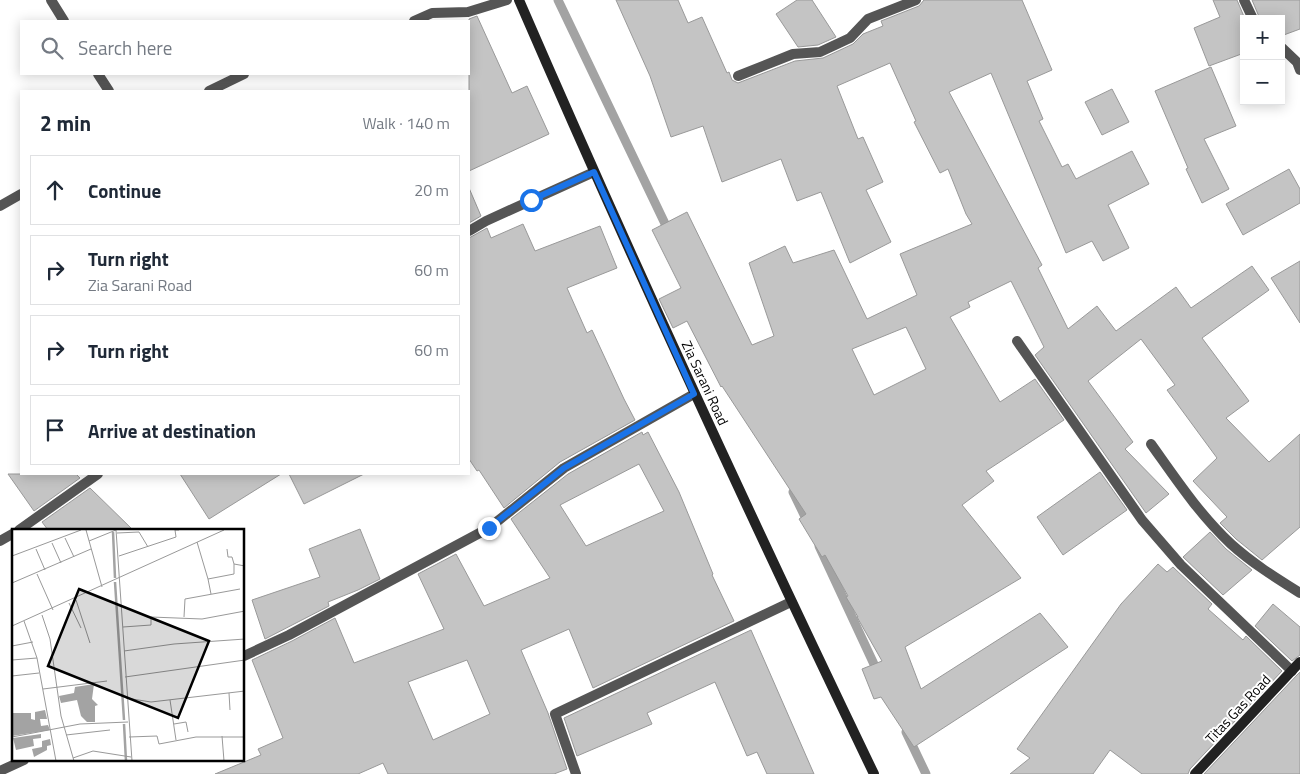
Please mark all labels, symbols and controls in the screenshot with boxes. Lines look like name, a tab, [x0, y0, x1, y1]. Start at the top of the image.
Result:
map controls	[1240, 15, 1285, 105]
button: +	[1240, 15, 1285, 60]
search box	[20, 20, 470, 75]
text: Search here	[78, 33, 172, 62]
icon: search	[38, 34, 66, 62]
button: −	[1240, 60, 1285, 105]
text: 2 min	[40, 107, 91, 139]
text: Walk · 140 m	[362, 111, 450, 135]
icon: ahead	[41, 176, 69, 204]
text: Continue	[88, 176, 161, 205]
text: 20 m	[414, 178, 449, 202]
route start	[520, 189, 543, 212]
text: Turn right	[88, 244, 169, 273]
icon: right	[41, 256, 69, 284]
text: 60 m	[414, 258, 449, 282]
text: Zia Sarani Road	[88, 273, 192, 297]
icon: right	[41, 336, 69, 364]
text: Turn right	[88, 336, 169, 365]
street label: Zia Sarani Road	[677, 337, 734, 429]
text: 60 m	[414, 338, 449, 362]
icon: arrive	[41, 416, 69, 444]
text: Arrive at destination	[88, 416, 256, 445]
route end	[478, 517, 501, 540]
inset map	[12, 529, 245, 762]
street label: Titas Gas Road	[1200, 670, 1275, 748]

